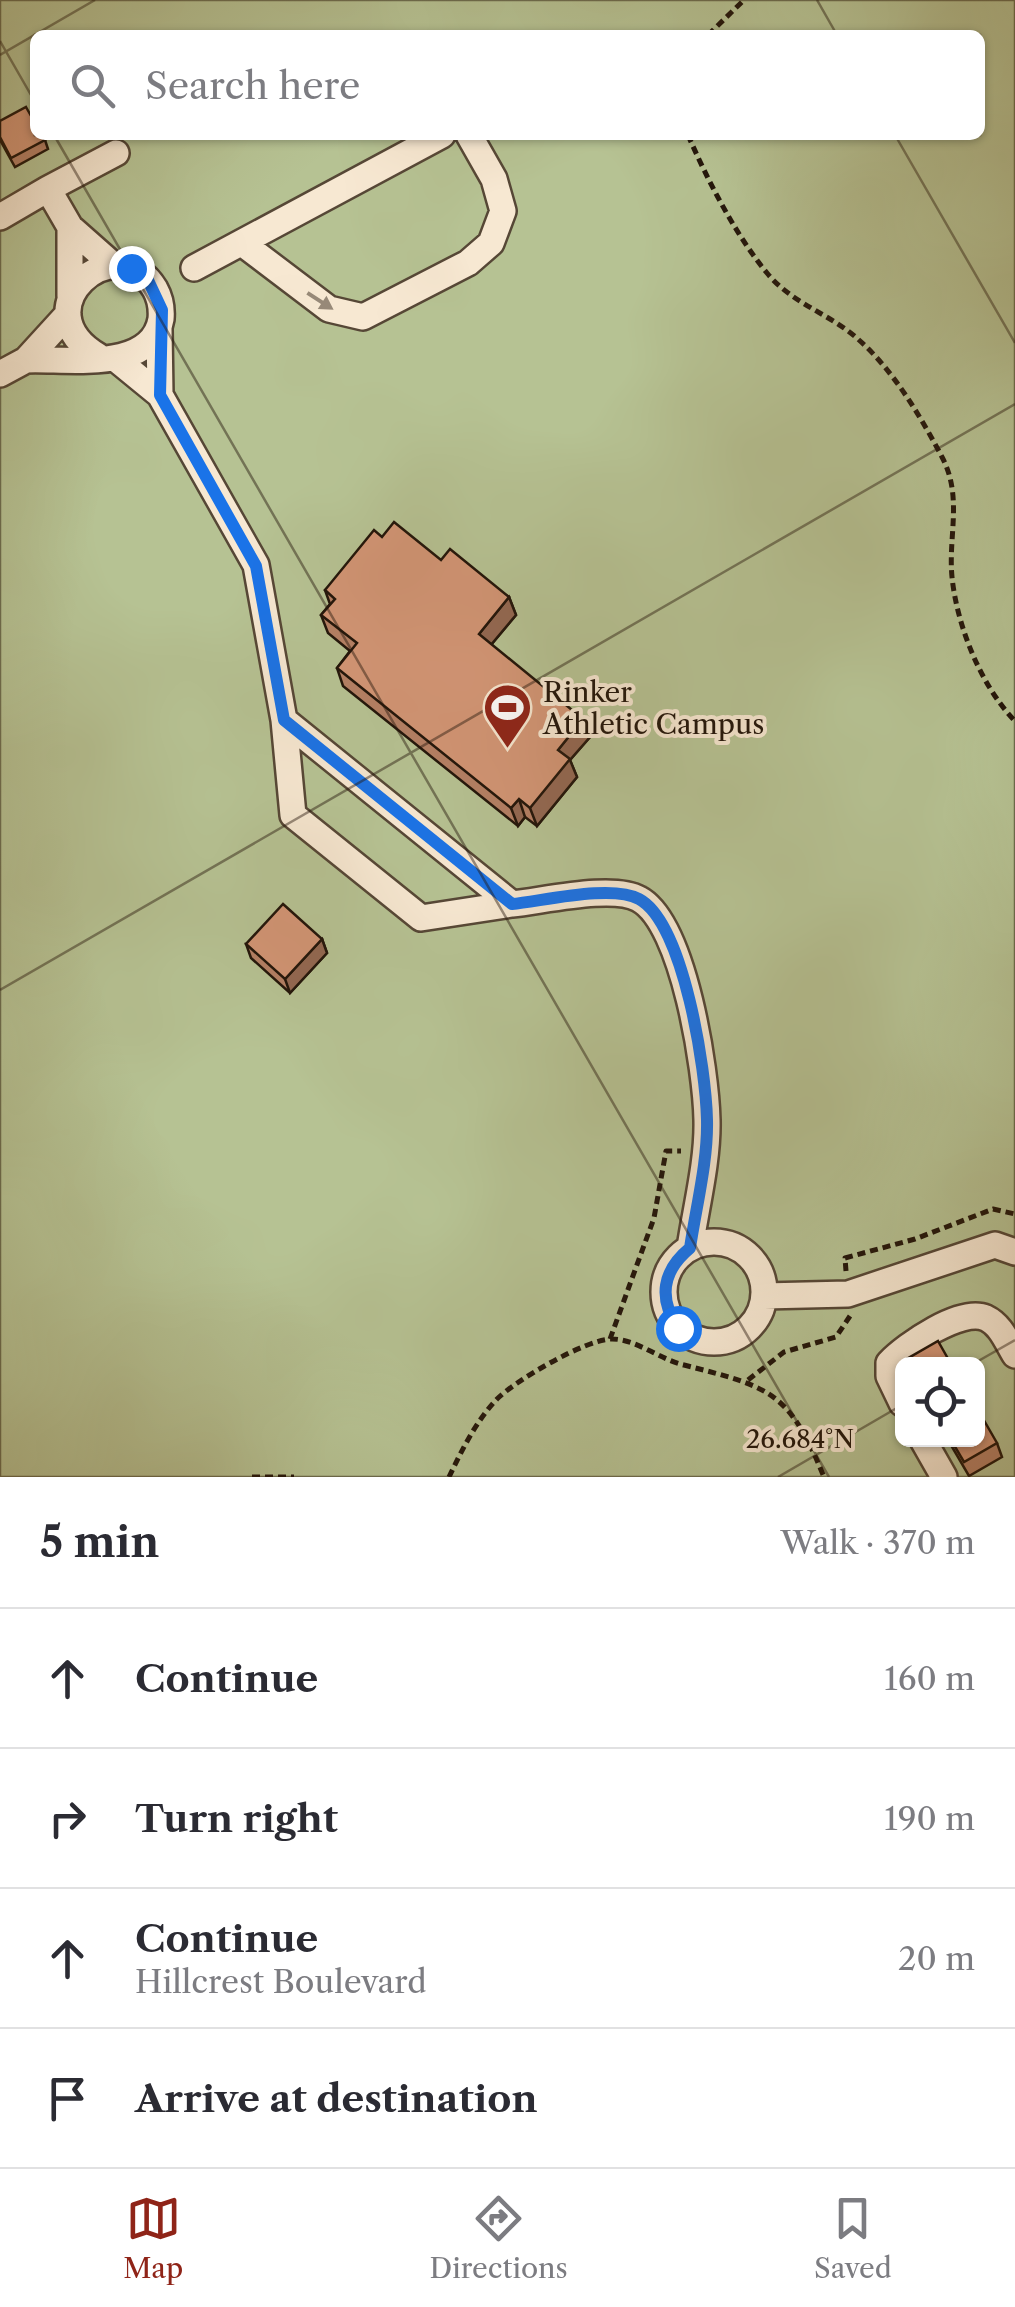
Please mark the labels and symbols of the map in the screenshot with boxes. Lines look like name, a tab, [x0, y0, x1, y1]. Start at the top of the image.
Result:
route end	[109, 246, 155, 292]
one-way arrow	[307, 291, 334, 310]
place label: Rinker Athletic Campus	[542, 675, 765, 741]
sports icon: Rinker Athletic Campus	[482, 682, 534, 750]
route start	[656, 1306, 702, 1352]
text: 26.684°N	[746, 1424, 854, 1455]

